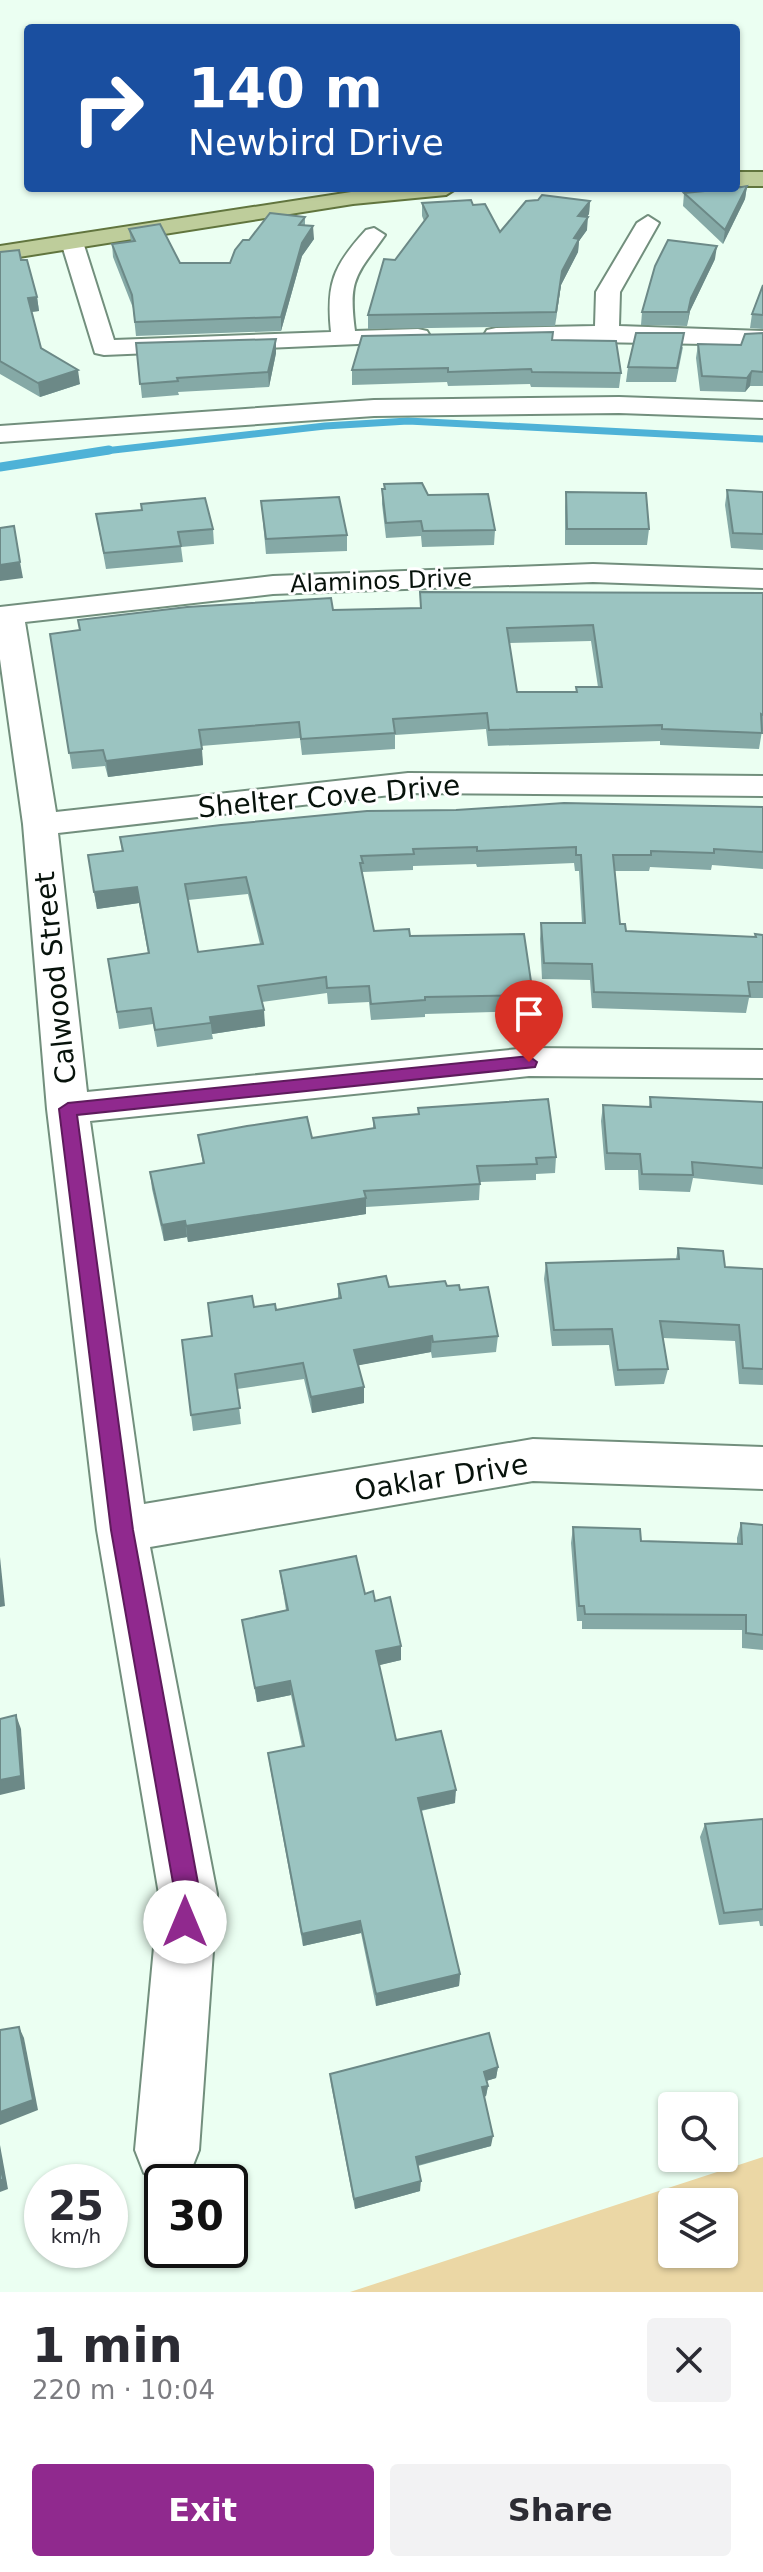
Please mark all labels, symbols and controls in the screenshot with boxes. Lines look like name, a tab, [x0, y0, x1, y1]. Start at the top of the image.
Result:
text: 140 m	[188, 55, 383, 120]
icon: right	[56, 56, 160, 160]
text: Newbird Drive	[188, 122, 444, 163]
street label: Alaminos Drive	[290, 564, 472, 598]
street label: Shelter Cove Drive	[197, 769, 462, 824]
street label: Calwood Street	[28, 870, 83, 1086]
pin	[495, 980, 563, 1062]
icon: arrive	[507, 992, 551, 1036]
street label: Oaklar Drive	[352, 1447, 530, 1508]
position arrow	[143, 1880, 227, 1964]
map controls	[658, 2092, 738, 2268]
button: search	[658, 2092, 738, 2172]
speed limit sign: 30	[144, 2164, 248, 2268]
text: 25	[48, 2183, 104, 2229]
button: layers	[658, 2188, 738, 2268]
text: km/h	[51, 2224, 101, 2248]
text: 1 min	[32, 2317, 183, 2373]
button: close	[647, 2318, 731, 2402]
text: 220 m · 10:04	[32, 2375, 215, 2405]
button: Exit	[32, 2464, 374, 2556]
button: Share	[390, 2464, 731, 2556]

